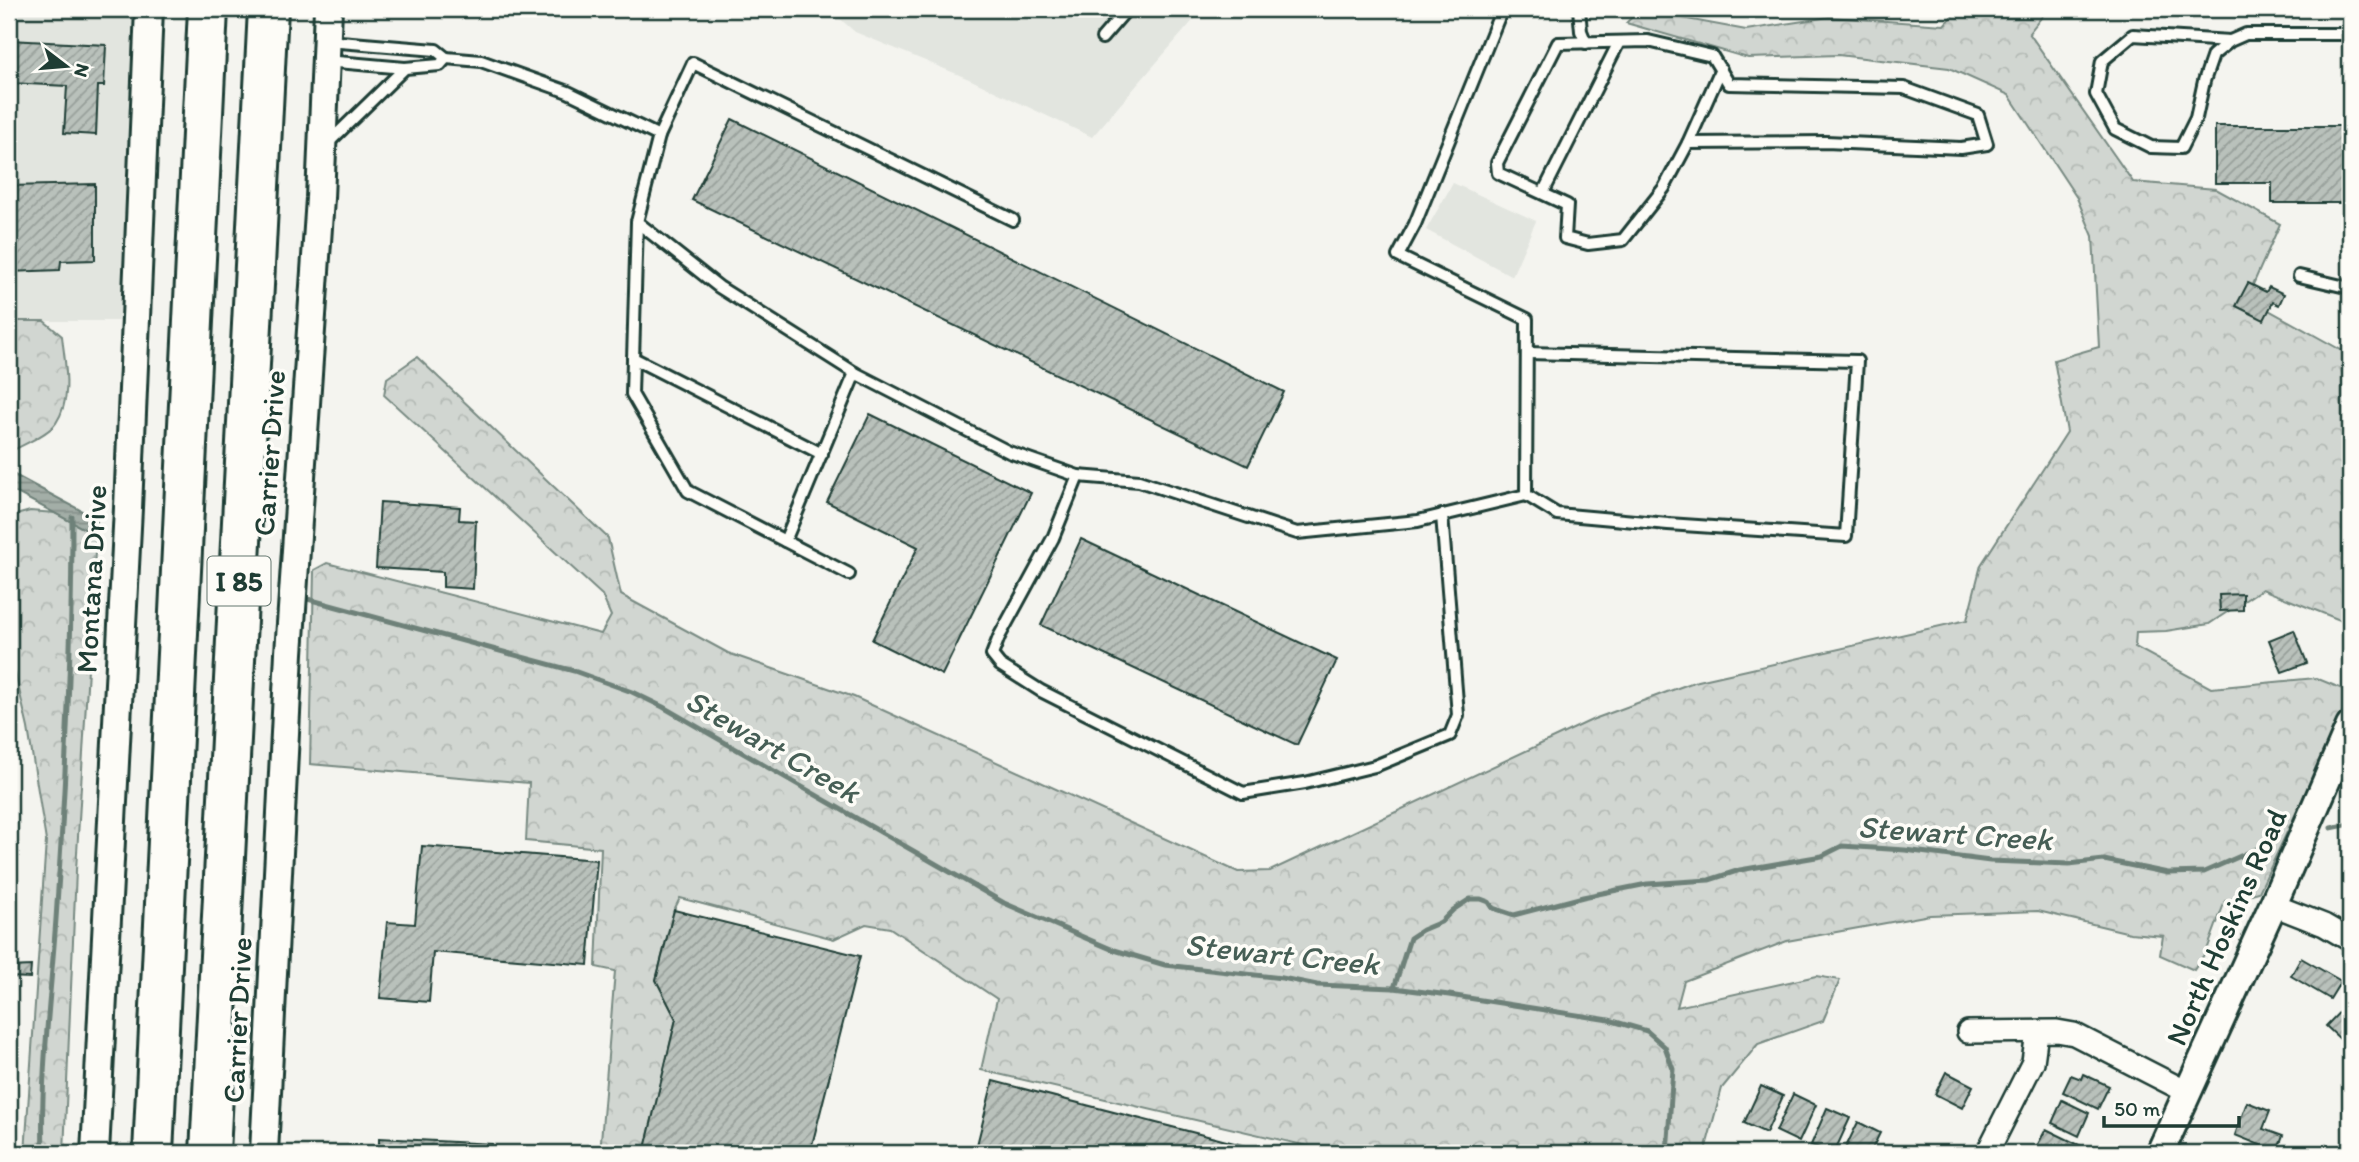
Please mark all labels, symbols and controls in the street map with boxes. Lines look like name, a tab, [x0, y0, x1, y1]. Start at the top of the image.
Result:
north arrow	[32, 32, 102, 102]
text: N	[69, 61, 95, 80]
street label: Carrier Drive	[245, 369, 293, 537]
street label: Montana Drive	[68, 484, 114, 674]
road number: I 85	[208, 556, 270, 606]
water label: Stewart Creek	[679, 681, 868, 812]
street label: North Hoskins Road	[2157, 803, 2295, 1051]
water label: Stewart Creek	[1857, 807, 2055, 859]
water label: Stewart Creek	[1183, 925, 1382, 983]
street label: Carrier Drive	[214, 936, 260, 1104]
scale bar	[2104, 1085, 2238, 1129]
text: 50 m	[2114, 1096, 2161, 1121]

